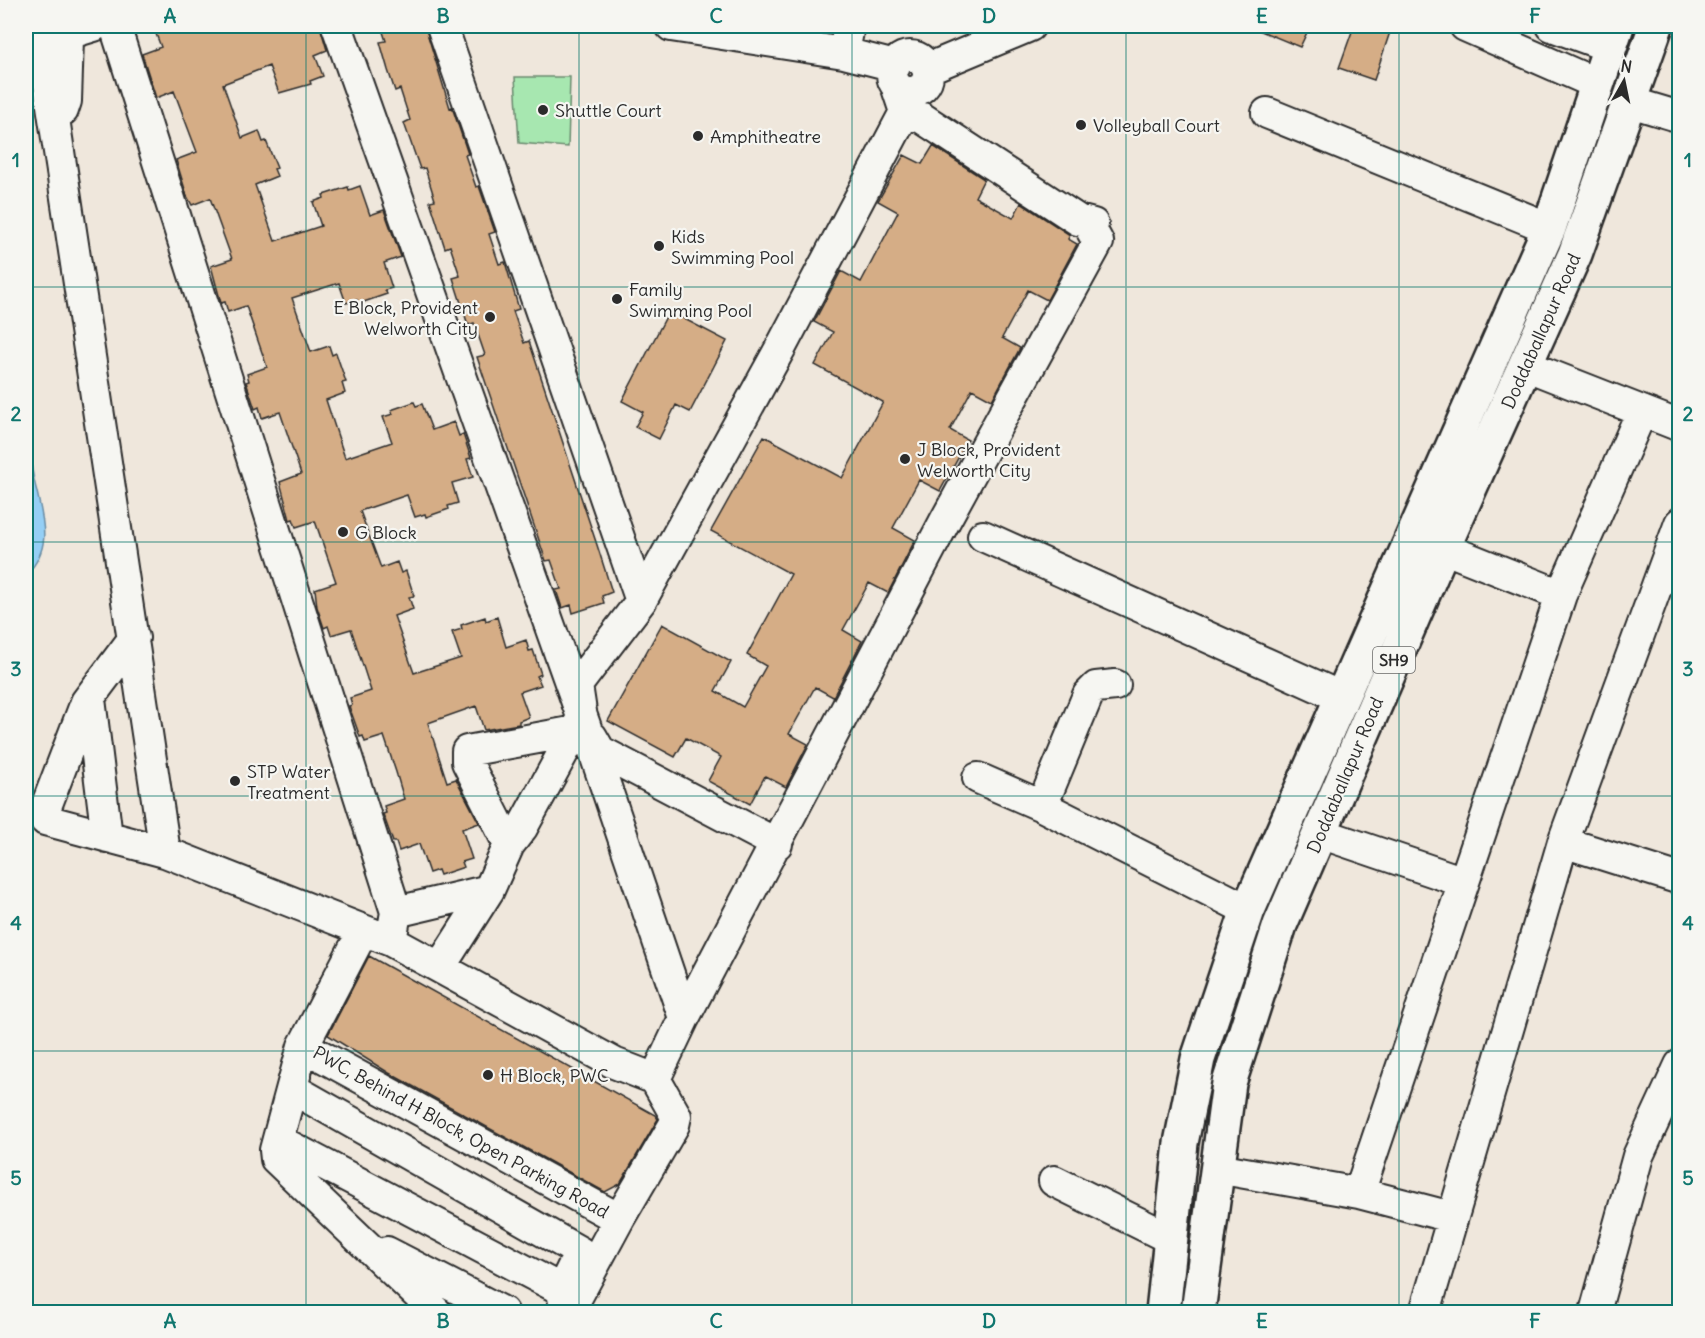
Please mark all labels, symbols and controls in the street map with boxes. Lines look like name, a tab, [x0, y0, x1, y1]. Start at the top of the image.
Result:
text: A	[164, 3, 177, 28]
text: B	[436, 3, 450, 28]
text: C	[709, 3, 723, 28]
text: D	[982, 3, 996, 28]
text: E	[1256, 3, 1268, 28]
text: F	[1529, 3, 1541, 28]
north arrow	[1594, 51, 1654, 111]
text: N	[1619, 55, 1633, 77]
place label: Shuttle Court	[555, 99, 662, 122]
marker: Shuttle Court	[536, 103, 550, 117]
place label: Volleyball Court	[1093, 114, 1220, 137]
marker: Volleyball Court	[1074, 118, 1088, 132]
place label: Amphitheatre	[710, 125, 821, 148]
marker: Amphitheatre	[691, 129, 705, 143]
text: 1	[12, 147, 20, 172]
text: 1	[1684, 147, 1692, 172]
place label: Kids Swimming Pool	[671, 225, 794, 269]
marker: Kids Swimming Pool	[652, 239, 666, 253]
street label: Doddaballapur Road	[1496, 249, 1586, 412]
place label: Family Swimming Pool	[629, 278, 752, 322]
marker: Family Swimming Pool	[610, 292, 624, 306]
place label: E Block, Provident Welworth City	[333, 296, 478, 340]
marker: E Block, Provident Welworth City	[483, 310, 497, 324]
text: 2	[11, 401, 22, 426]
text: 2	[1683, 401, 1694, 426]
place label: J Block, Provident Welworth City	[917, 438, 1060, 482]
marker: J Block, Provident Welworth City	[898, 452, 912, 466]
place label: G Block	[355, 521, 417, 544]
marker: G Block	[336, 525, 350, 539]
road number: SH9	[1373, 647, 1415, 673]
text: 3	[10, 656, 22, 681]
text: 3	[1682, 656, 1694, 681]
street label: Doddaballapur Road	[1302, 693, 1388, 857]
place label: STP Water Treatment	[247, 760, 331, 804]
marker: STP Water Treatment	[228, 774, 242, 788]
text: 4	[10, 910, 22, 935]
text: 4	[1682, 910, 1694, 935]
street label: PWC, Behind H Block, Open Parking Road	[309, 1041, 613, 1223]
place label: H Block, PWC	[500, 1064, 609, 1087]
marker: H Block, PWC	[481, 1068, 495, 1082]
text: 5	[10, 1165, 22, 1190]
text: 5	[1682, 1165, 1694, 1190]
text: A	[164, 1308, 177, 1333]
text: B	[436, 1308, 450, 1333]
text: C	[709, 1308, 723, 1333]
text: D	[982, 1308, 996, 1333]
text: E	[1256, 1308, 1268, 1333]
text: F	[1529, 1308, 1541, 1333]

